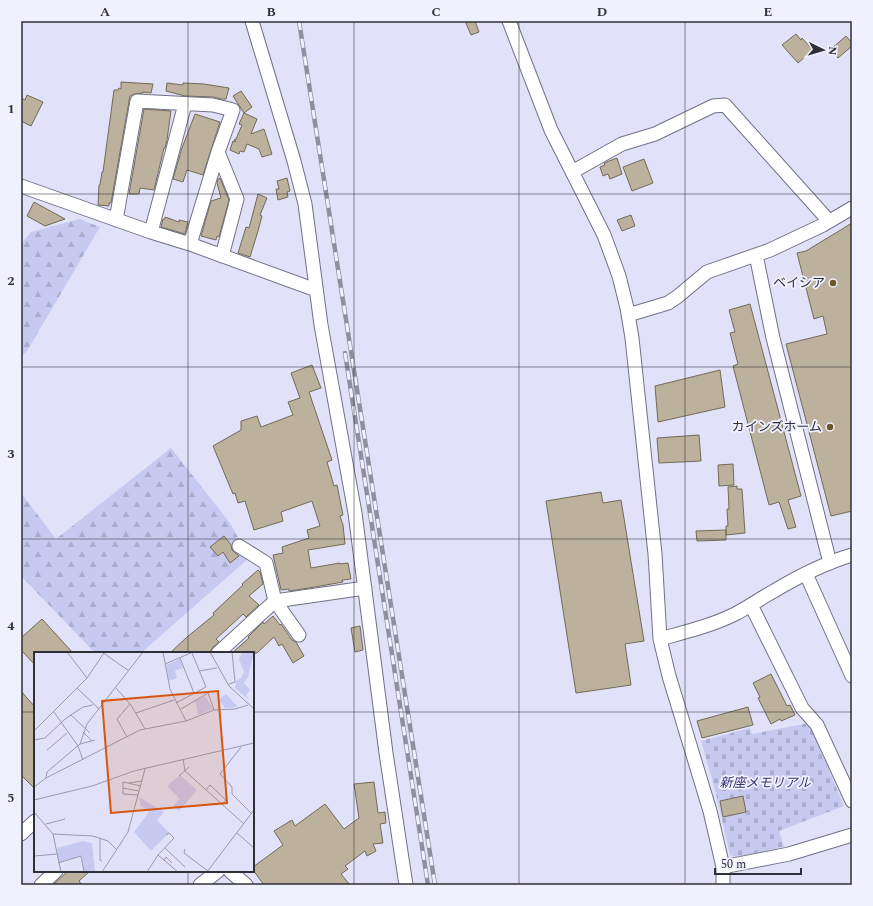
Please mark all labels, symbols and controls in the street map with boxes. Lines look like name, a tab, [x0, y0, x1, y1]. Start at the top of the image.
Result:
text: A	[100, 2, 110, 22]
text: B	[266, 2, 276, 22]
text: C	[431, 2, 441, 22]
text: D	[597, 2, 607, 22]
text: E	[764, 2, 773, 22]
north arrow	[803, 30, 843, 70]
text: N	[824, 46, 841, 56]
text: 1	[7, 99, 15, 119]
text: 2	[7, 271, 15, 291]
place label: ベイシア	[773, 273, 825, 293]
marker: ベイシア	[828, 278, 838, 288]
place label: カインズホーム	[732, 417, 822, 437]
marker: カインズホーム	[825, 422, 835, 432]
text: 3	[7, 444, 15, 464]
text: 4	[7, 616, 15, 636]
inset map	[34, 652, 254, 872]
park label: 新座メモリアル	[720, 773, 811, 793]
text: 5	[7, 788, 15, 808]
scale bar	[715, 850, 801, 876]
text: 50 m	[721, 855, 746, 874]

